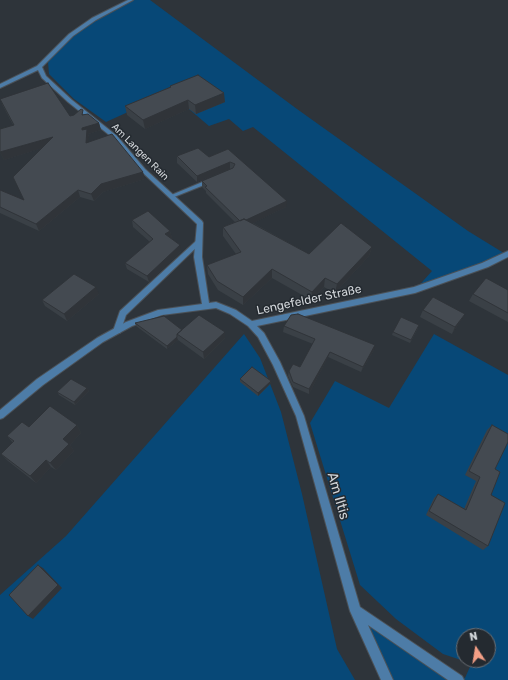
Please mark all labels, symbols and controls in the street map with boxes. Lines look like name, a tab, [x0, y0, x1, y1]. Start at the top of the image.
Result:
street label: Am Langen Rain	[109, 121, 171, 183]
street label: Lengefelder Straße	[255, 282, 363, 318]
street label: Am Iltis	[323, 470, 353, 522]
north arrow	[456, 628, 496, 668]
text: N	[468, 630, 479, 644]

